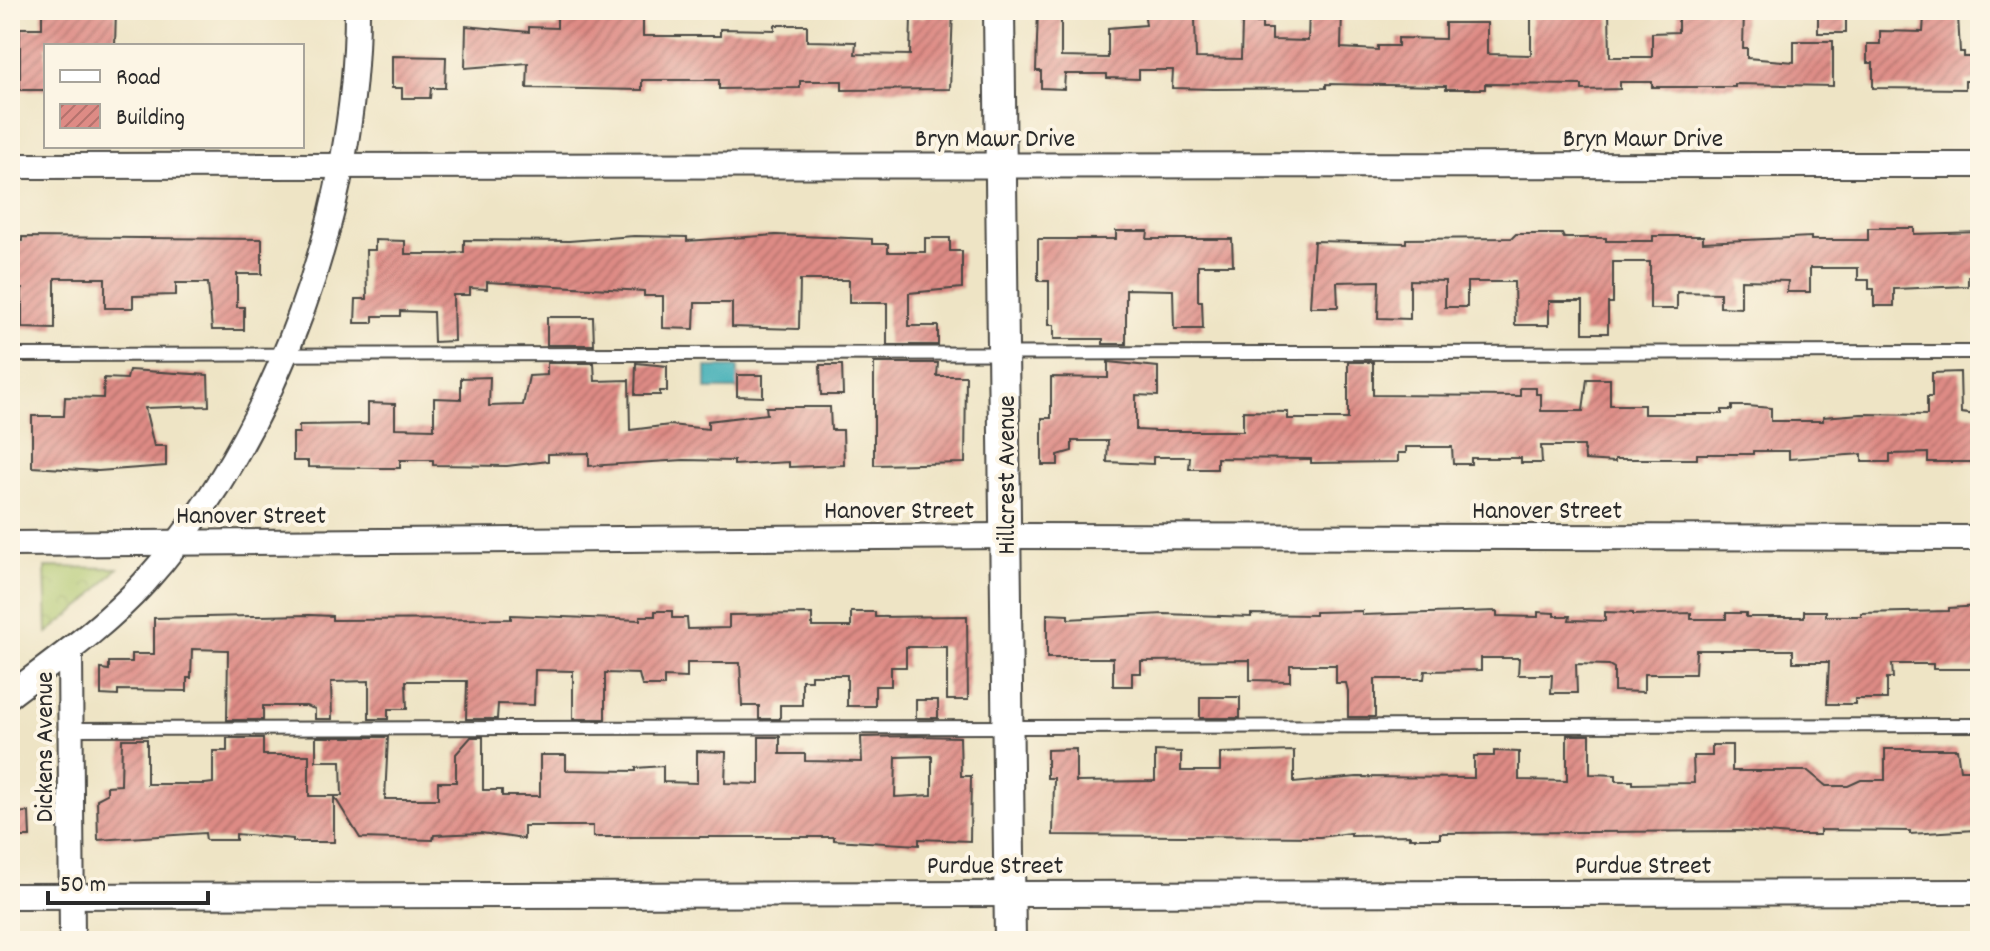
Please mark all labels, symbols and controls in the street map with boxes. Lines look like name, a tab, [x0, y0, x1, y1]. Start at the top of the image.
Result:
legend	[44, 44, 304, 148]
text: Road	[116, 62, 161, 96]
text: Building	[116, 102, 185, 136]
street label: Bryn Mawr Drive	[915, 122, 1075, 159]
street label: Bryn Mawr Drive	[1563, 122, 1723, 159]
street label: Hillcrest Avenue	[990, 395, 1027, 555]
street label: Hanover Street	[824, 494, 974, 531]
street label: Hanover Street	[1472, 494, 1622, 531]
street label: Hanover Street	[176, 499, 326, 536]
street label: Dickens Avenue	[28, 672, 65, 822]
street label: Purdue Street	[927, 849, 1064, 886]
street label: Purdue Street	[1575, 849, 1712, 886]
scale bar	[48, 855, 208, 905]
text: 50 m	[60, 869, 106, 903]

